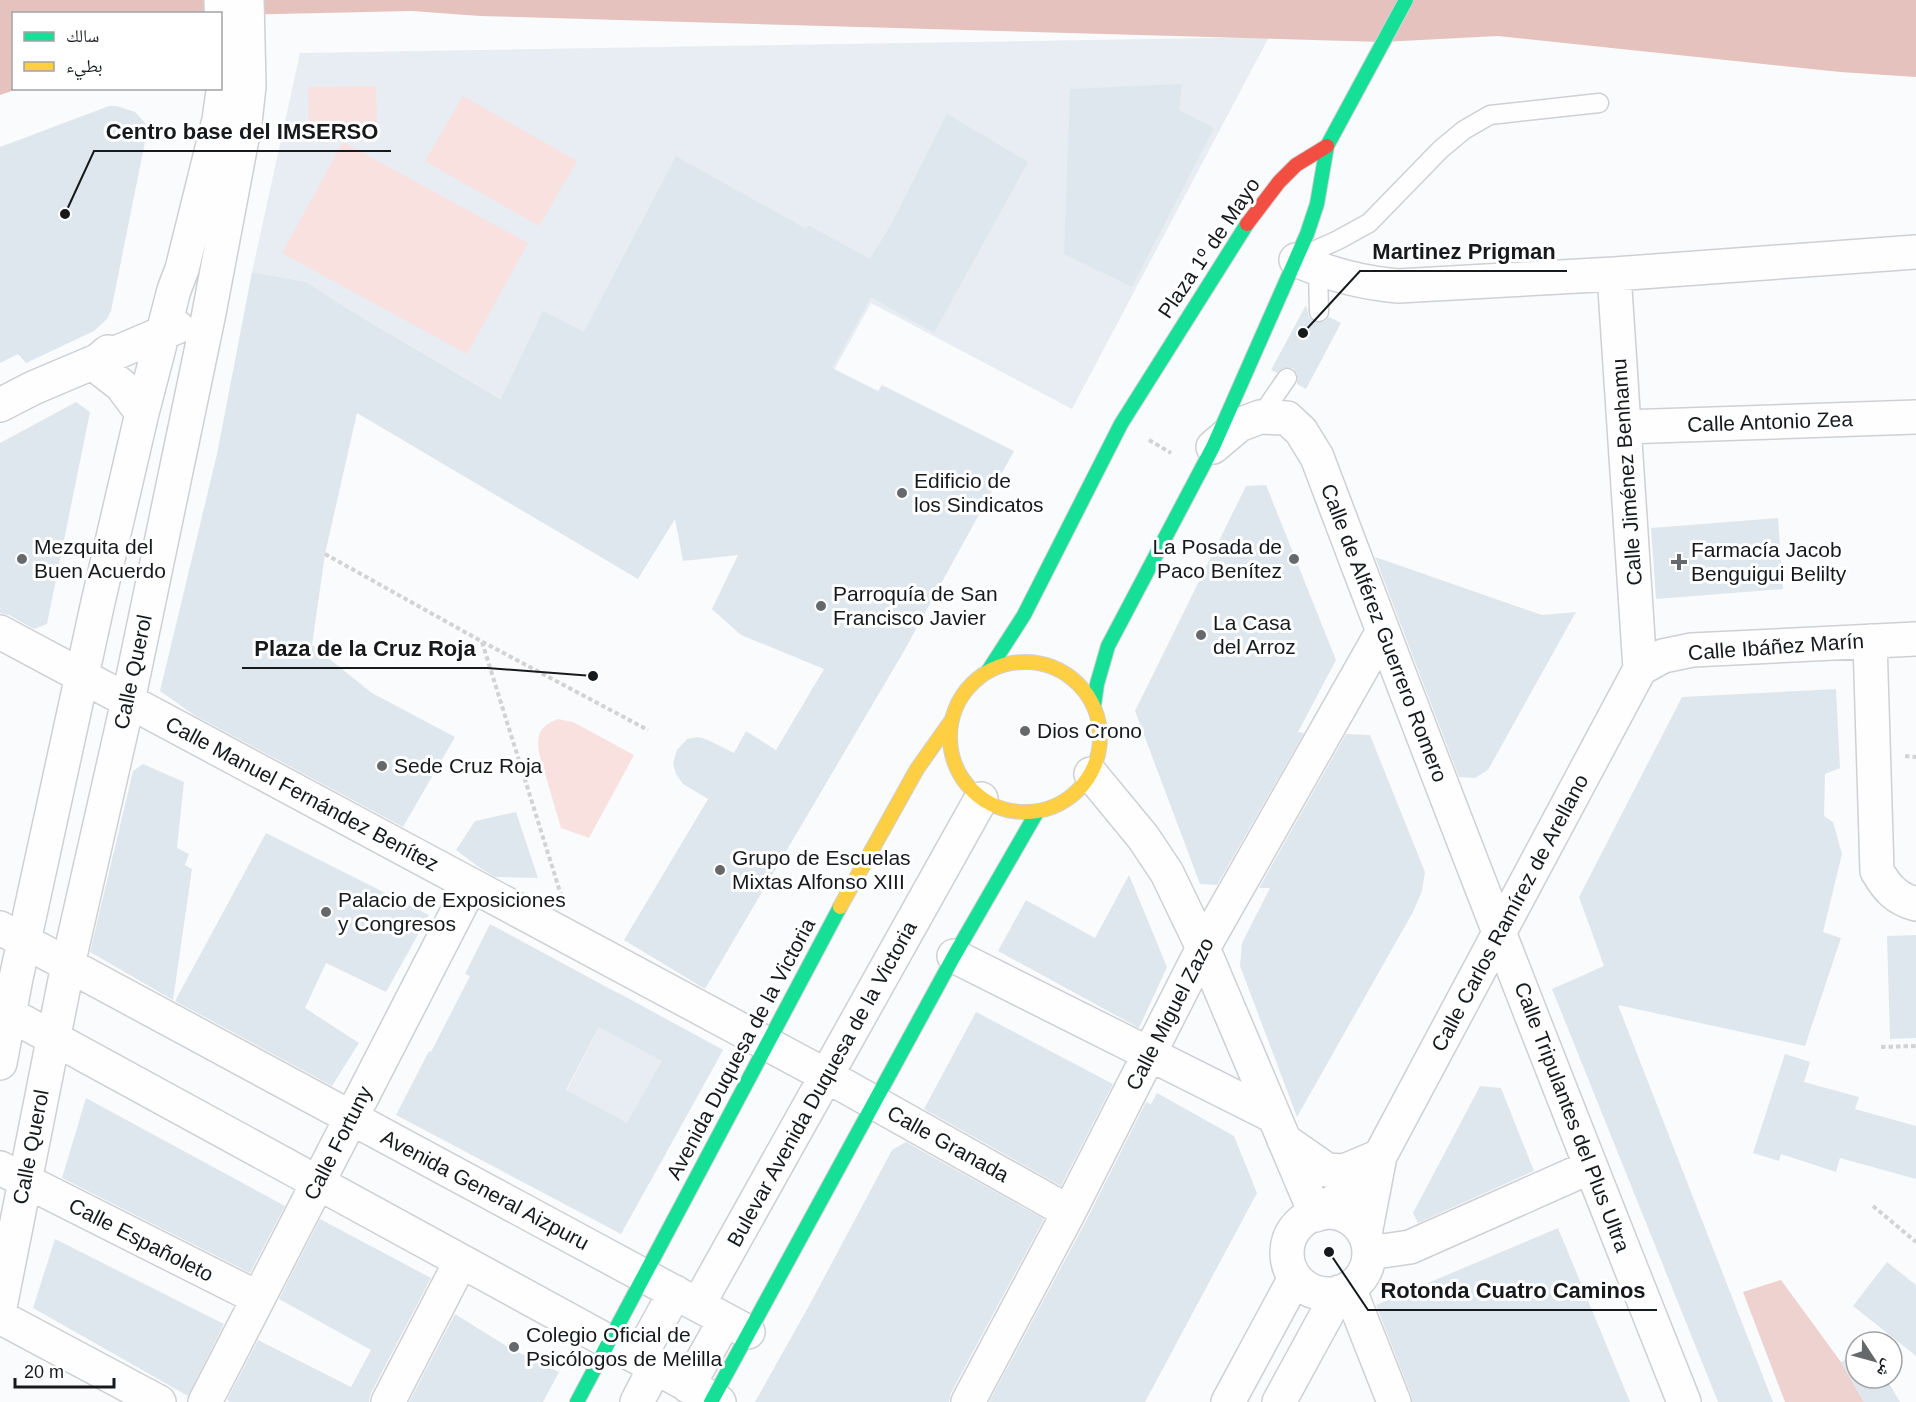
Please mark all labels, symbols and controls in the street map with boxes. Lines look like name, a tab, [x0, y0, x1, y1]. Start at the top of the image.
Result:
legend	[12, 12, 222, 90]
text: سالك	[66, 26, 99, 46]
text: بطيء	[66, 56, 103, 81]
callout: Centro base del IMSERSO	[94, 111, 391, 151]
text: Centro base del IMSERSO	[106, 119, 378, 144]
street label: Plaza 1º de Mayo	[1153, 173, 1264, 322]
callout: Martinez Prigman	[1360, 231, 1567, 271]
text: Martinez Prigman	[1372, 239, 1556, 264]
street label: Calle Jiménez Benhamu	[1607, 358, 1646, 586]
street label: Calle Antonio Zea	[1687, 407, 1854, 436]
place label: Edificio de los Sindicatos	[914, 469, 1044, 516]
street label: Calle de Alférez Guerrero Romero	[1317, 481, 1452, 785]
marker: Edificio de los Sindicatos	[895, 486, 909, 500]
place label: Mezquita del Buen Acuerdo	[34, 535, 166, 582]
place label: La Posada de Paco Benítez	[1152, 535, 1282, 582]
place label: Farmacía Jacob Benguigui Belilty	[1691, 538, 1847, 585]
marker: Mezquita del Buen Acuerdo	[15, 552, 29, 566]
marker: La Posada de Paco Benítez	[1287, 552, 1301, 566]
marker: Farmacía Jacob Benguigui Belilty	[1672, 555, 1686, 569]
place label: Parroquía de San Francisco Javier	[833, 582, 998, 629]
marker: Parroquía de San Francisco Javier	[814, 599, 828, 613]
place label: La Casa del Arroz	[1213, 611, 1296, 658]
street label: Calle Querol	[109, 612, 156, 731]
callout: Plaza de la Cruz Roja	[242, 628, 487, 668]
marker: La Casa del Arroz	[1194, 628, 1208, 642]
street label: Calle Ibáñez Marín	[1687, 629, 1865, 664]
text: Plaza de la Cruz Roja	[254, 636, 476, 661]
street label: Calle Manuel Fernández Benítez	[162, 712, 443, 876]
place label: Dios Crono	[1037, 719, 1142, 742]
marker: Dios Crono	[1018, 724, 1032, 738]
place label: Sede Cruz Roja	[394, 754, 543, 777]
marker: Sede Cruz Roja	[375, 759, 389, 773]
street label: Calle Carlos Ramírez de Arellano	[1427, 770, 1593, 1055]
place label: Grupo de Escuelas Mixtas Alfonso XIII	[732, 846, 911, 893]
marker: Grupo de Escuelas Mixtas Alfonso XIII	[713, 863, 727, 877]
place label: Palacio de Exposiciones y Congresos	[338, 888, 566, 935]
marker: Palacio de Exposiciones y Congresos	[319, 905, 333, 919]
street label: Avenida Duquesa de la Victoria	[662, 914, 819, 1183]
street label: Bulevar Avenida Duquesa de la Victoria	[722, 917, 921, 1250]
street label: Calle Miguel Zazo	[1121, 934, 1218, 1094]
street label: Calle Tripulantes del Plus Ultra	[1510, 979, 1635, 1255]
street label: Calle Fortuny	[299, 1081, 376, 1204]
street label: Calle Querol	[8, 1087, 53, 1206]
street label: Calle Granada	[883, 1101, 1013, 1187]
street label: Avenida General Aizpuru	[377, 1125, 593, 1254]
street label: Calle Españoleto	[65, 1193, 217, 1286]
callout: Rotonda Cuatro Caminos	[1368, 1270, 1657, 1310]
text: Rotonda Cuatro Caminos	[1380, 1278, 1646, 1303]
place label: Colegio Oficial de Psicólogos de Melilla	[526, 1323, 722, 1370]
north arrow	[1844, 1330, 1904, 1390]
marker: Colegio Oficial de Psicólogos de Melilla	[507, 1340, 521, 1354]
scale bar	[15, 1351, 114, 1389]
text: ش	[1873, 1356, 1898, 1380]
text: 20 m	[24, 1362, 64, 1382]

